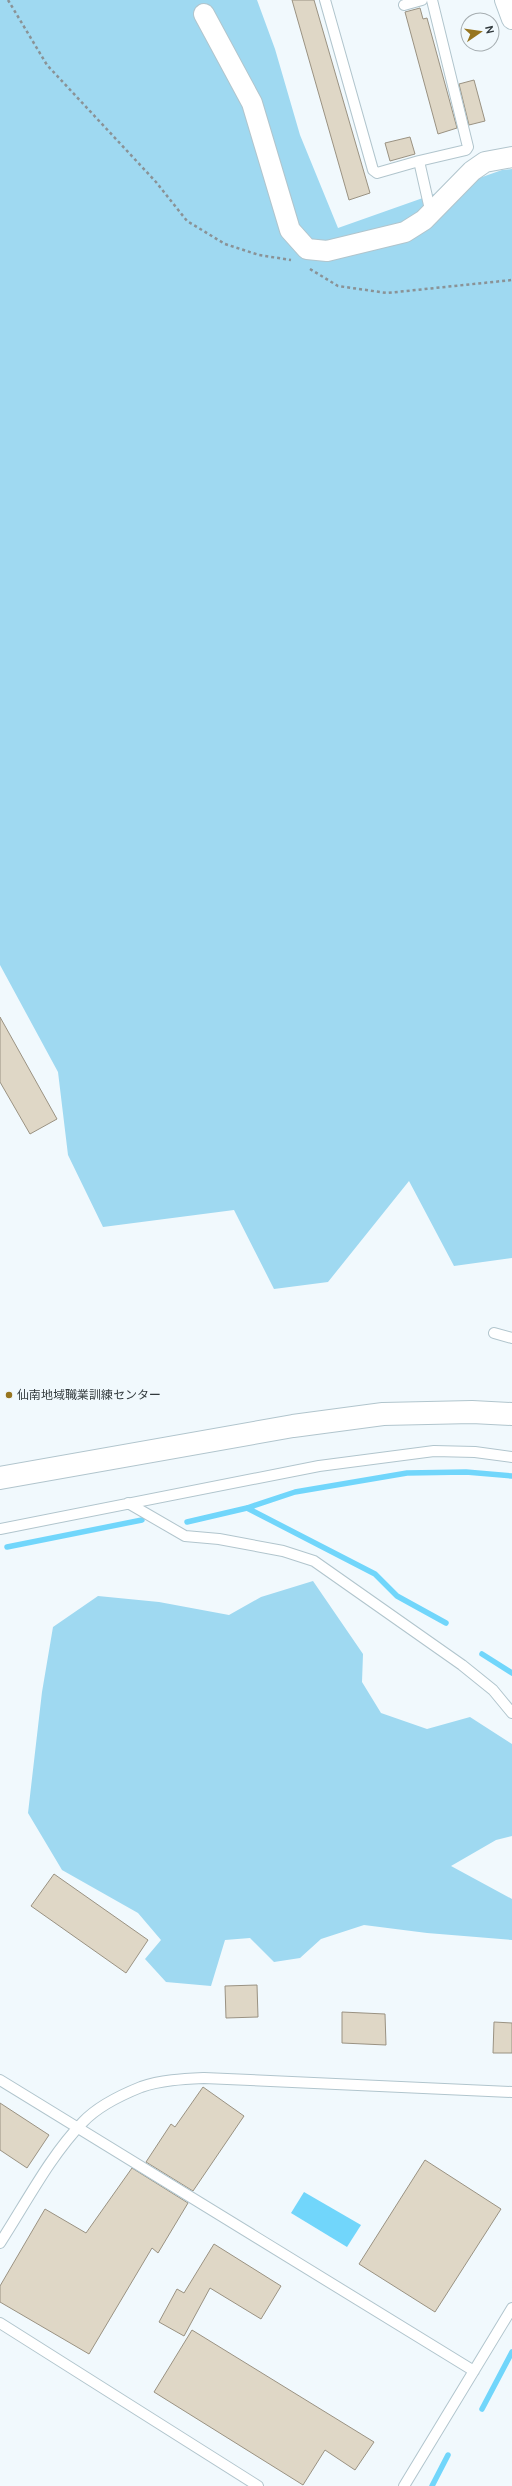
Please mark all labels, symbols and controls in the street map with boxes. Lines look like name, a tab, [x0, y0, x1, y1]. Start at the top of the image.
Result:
north arrow	[460, 12, 500, 52]
text: N	[482, 24, 497, 35]
place label: 仙南地域職業訓練センター	[17, 1387, 161, 1402]
marker: 仙南地域職業訓練センター	[4, 1390, 14, 1400]

